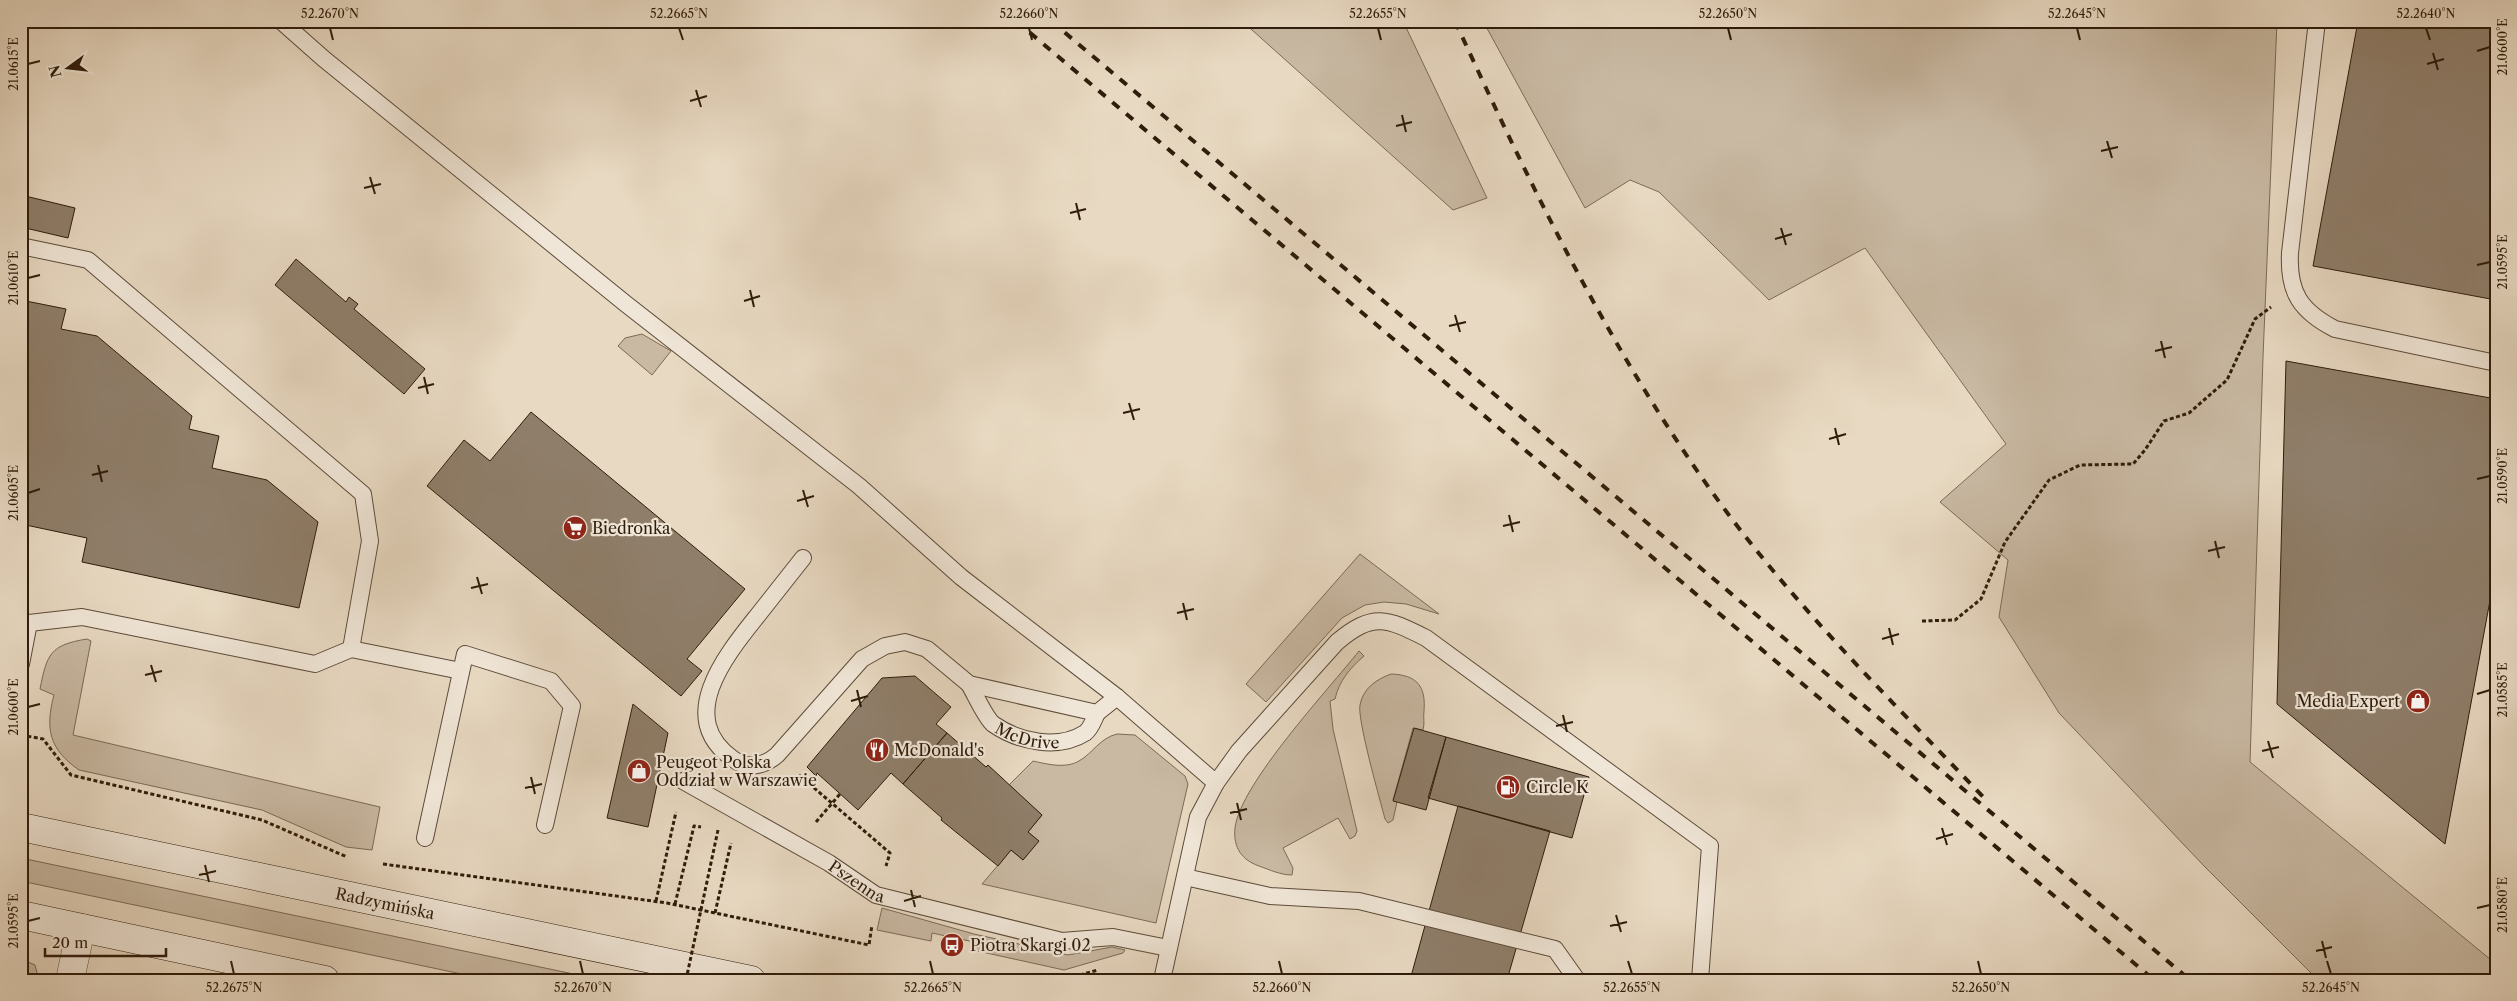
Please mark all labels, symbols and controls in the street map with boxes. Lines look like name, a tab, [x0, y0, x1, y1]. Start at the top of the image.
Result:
text: 52.2670°N	[301, 6, 359, 21]
text: 52.2665°N	[650, 6, 708, 21]
text: 52.2660°N	[999, 6, 1059, 21]
text: 52.2655°N	[1349, 6, 1407, 21]
text: 52.2650°N	[1699, 6, 1757, 21]
text: 52.2645°N	[2048, 6, 2106, 21]
text: 52.2640°N	[2397, 6, 2456, 21]
text: 21.0600°E	[2495, 18, 2510, 76]
text: 21.0615°E	[6, 37, 21, 91]
north arrow	[42, 42, 92, 92]
text: N	[45, 63, 66, 80]
text: 21.0595°E	[2495, 235, 2510, 289]
text: 21.0610°E	[6, 251, 21, 305]
text: 21.0590°E	[2495, 448, 2510, 504]
text: 21.0605°E	[6, 465, 21, 521]
supermarket icon: Biedronka	[562, 515, 588, 541]
place label: Biedronka	[592, 518, 671, 538]
text: 21.0585°E	[2495, 663, 2510, 717]
text: 21.0600°E	[6, 678, 21, 736]
shop icon: Media Expert	[2405, 688, 2431, 714]
place label: Media Expert	[2297, 691, 2400, 711]
street label: McDrive	[992, 718, 1060, 752]
restaurant icon: McDonald's	[864, 737, 890, 763]
place label: McDonald's	[894, 740, 984, 760]
place label: Peugeot Polska Oddział w Warszawie	[656, 752, 817, 790]
shop icon: Peugeot Polska Oddział w Warszawie	[626, 758, 652, 784]
fuel station icon: Circle K	[1495, 774, 1521, 800]
place label: Circle K	[1526, 777, 1589, 797]
street label: Pszenna	[825, 856, 887, 907]
text: 21.0580°E	[2495, 877, 2510, 933]
street label: Radzymińska	[334, 883, 437, 924]
text: 21.0595°E	[6, 894, 21, 948]
scale bar	[45, 926, 166, 958]
bus stop icon: Piotra Skargi 02	[939, 932, 965, 958]
text: 20 m	[52, 933, 88, 952]
place label: Piotra Skargi 02	[970, 935, 1091, 955]
text: 52.2675°N	[206, 980, 262, 995]
text: 52.2670°N	[554, 980, 612, 995]
text: 52.2665°N	[904, 980, 962, 995]
text: 52.2660°N	[1252, 980, 1312, 995]
text: 52.2655°N	[1603, 980, 1661, 995]
text: 52.2650°N	[1952, 980, 2010, 995]
text: 52.2645°N	[2302, 980, 2360, 995]

